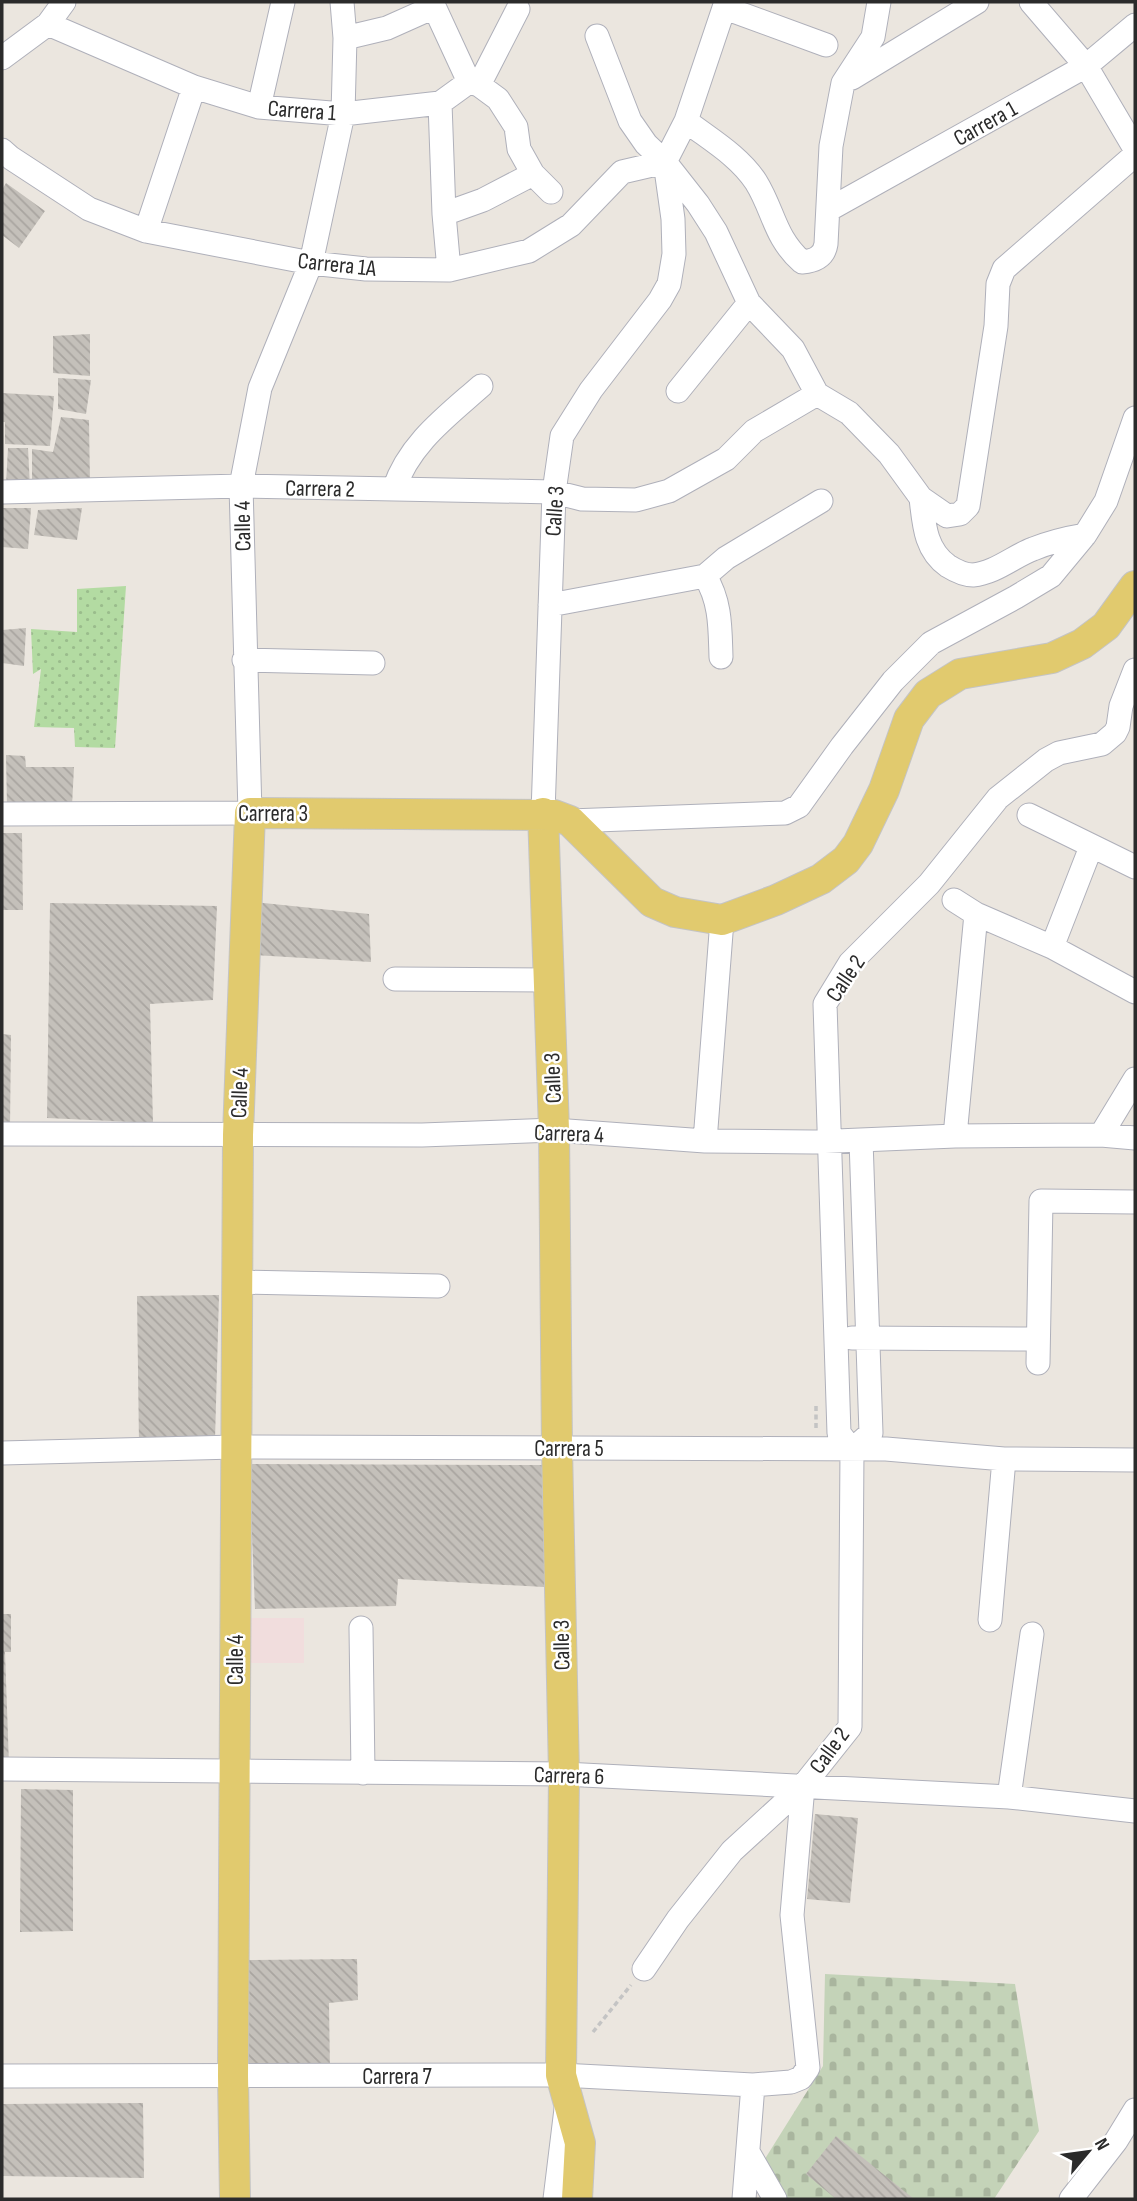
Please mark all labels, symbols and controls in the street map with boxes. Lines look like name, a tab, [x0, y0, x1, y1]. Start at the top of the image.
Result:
street label: Carrera 1	[267, 95, 337, 127]
street label: Carrera 1	[949, 95, 1022, 153]
street label: Carrera 1A	[296, 247, 378, 283]
street label: Carrera 2	[285, 474, 355, 504]
street label: Calle 3	[539, 485, 571, 537]
street label: Calle 4	[229, 500, 257, 552]
street label: Carrera 3	[238, 800, 308, 828]
street label: Calle 2	[820, 950, 872, 1007]
street label: Calle 3	[538, 1052, 568, 1104]
street label: Calle 4	[225, 1067, 255, 1119]
street label: Carrera 4	[533, 1119, 605, 1149]
street label: Carrera 5	[534, 1435, 604, 1463]
street label: Calle 3	[548, 1619, 576, 1671]
street label: Calle 4	[222, 1634, 250, 1685]
street label: Calle 2	[804, 1722, 856, 1779]
street label: Carrera 6	[533, 1761, 605, 1791]
street label: Carrera 7	[362, 2063, 432, 2091]
north arrow	[1053, 2117, 1123, 2187]
text: N	[1089, 2134, 1114, 2155]

